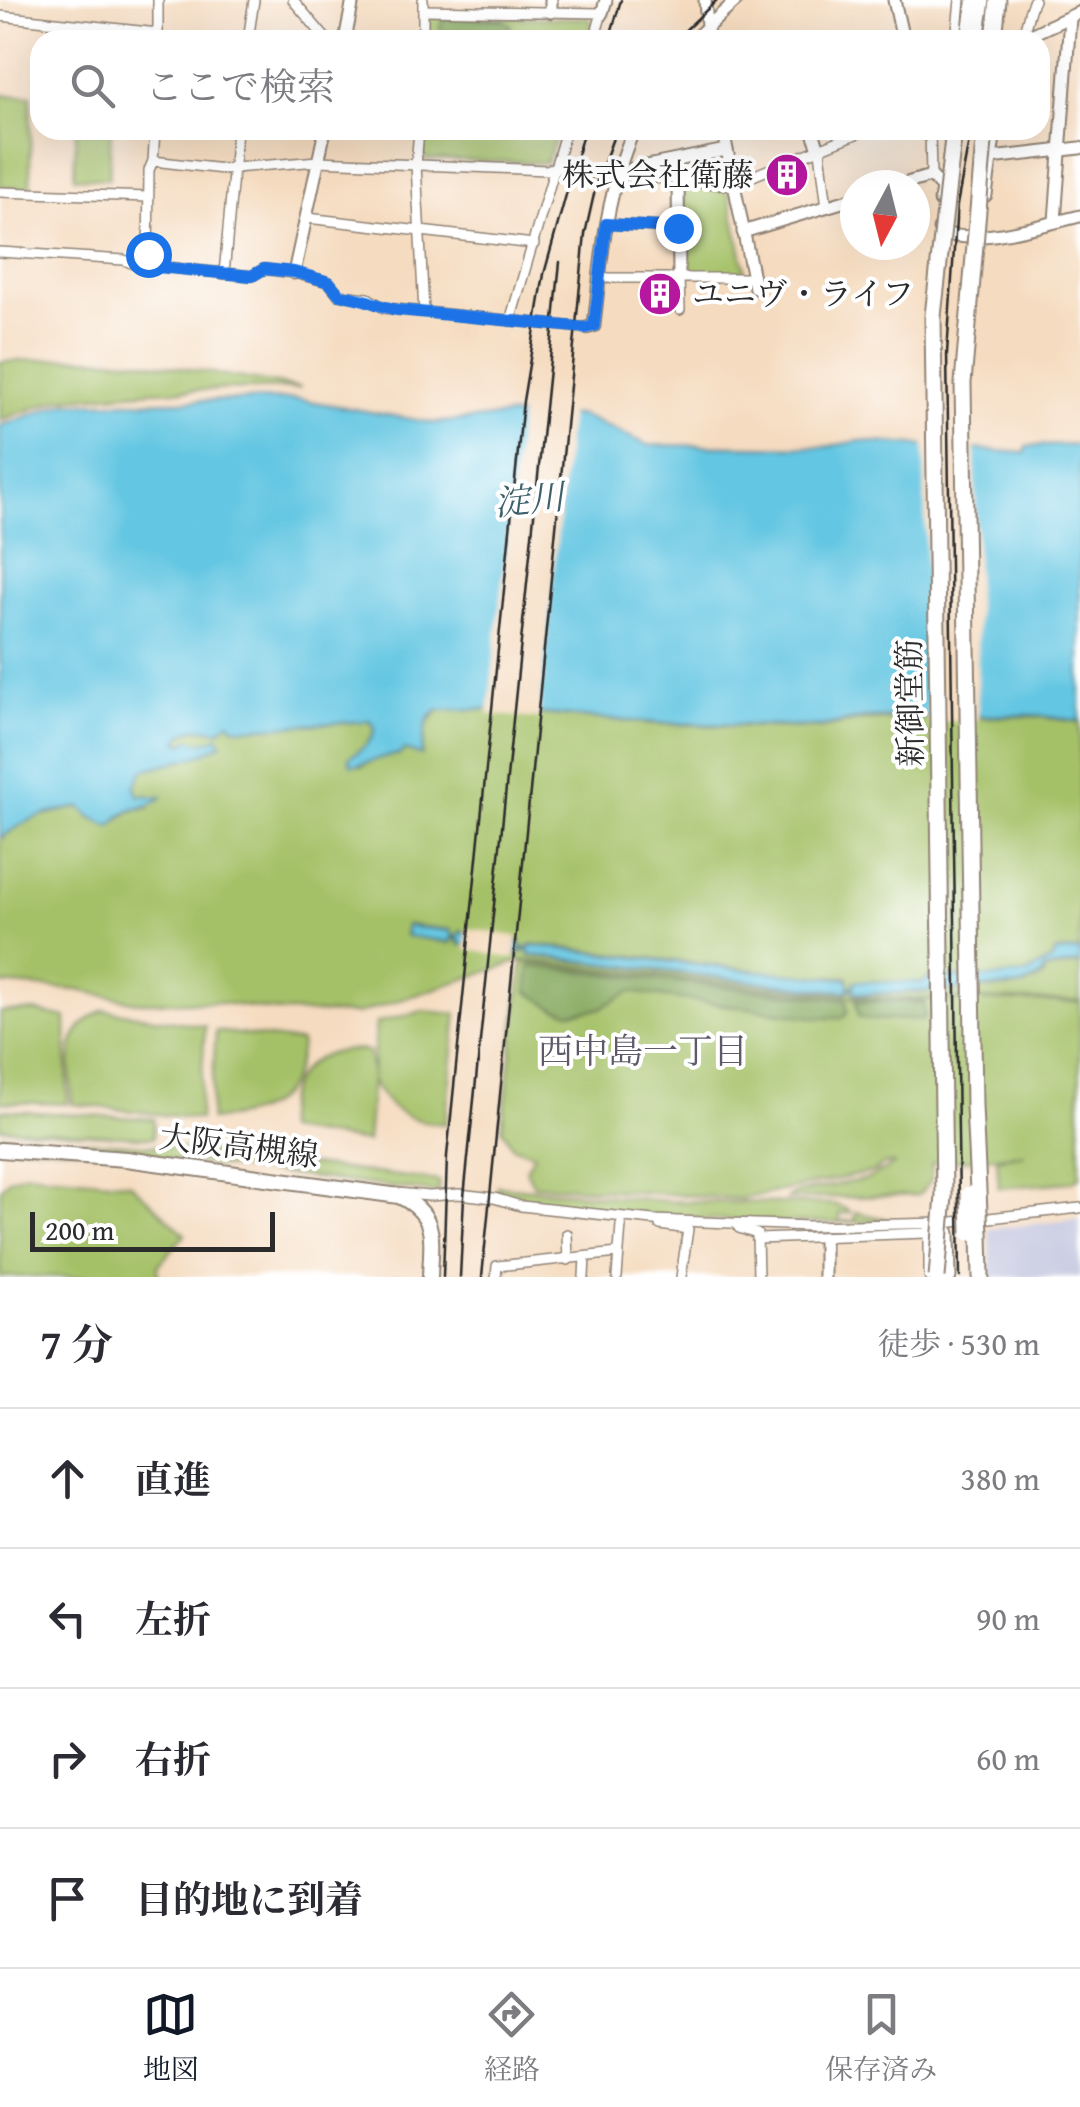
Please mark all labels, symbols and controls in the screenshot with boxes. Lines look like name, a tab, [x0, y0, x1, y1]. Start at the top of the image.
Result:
search box	[30, 30, 1050, 140]
icon: search	[65, 58, 120, 113]
text: ここで検索	[145, 58, 335, 114]
place label: 株式会社衛藤	[562, 151, 754, 198]
building icon: 株式会社衛藤	[764, 152, 810, 198]
north arrow	[840, 170, 930, 260]
route end	[656, 206, 702, 252]
route start	[126, 232, 172, 278]
place label: ユニヴ・ライフ	[692, 270, 914, 317]
building icon: ユニヴ・ライフ	[637, 271, 683, 317]
water label: 淀川	[491, 470, 570, 529]
street label: 新御堂筋	[885, 639, 934, 767]
district label: 西中島一丁目	[538, 1025, 748, 1076]
street label: 大阪高槻線	[157, 1112, 321, 1179]
scale bar	[30, 1207, 275, 1252]
text: 200 m	[45, 1209, 114, 1250]
text: 7 分	[40, 1313, 113, 1374]
text: 徒歩 · 530 m	[877, 1320, 1040, 1367]
icon: ahead	[40, 1451, 95, 1506]
text: 直進	[135, 1451, 211, 1507]
text: 380 m	[961, 1455, 1040, 1502]
icon: left	[40, 1591, 95, 1646]
text: 左折	[135, 1591, 211, 1647]
text: 90 m	[976, 1595, 1040, 1642]
icon: right	[40, 1731, 95, 1786]
text: 右折	[135, 1731, 211, 1787]
text: 60 m	[976, 1735, 1040, 1782]
icon: arrive	[40, 1871, 95, 1926]
text: 目的地に到着	[135, 1871, 363, 1927]
tab: 地図	[143, 1987, 199, 2089]
tab: 経路	[484, 1987, 540, 2089]
tab: 保存済み	[825, 1987, 937, 2089]

